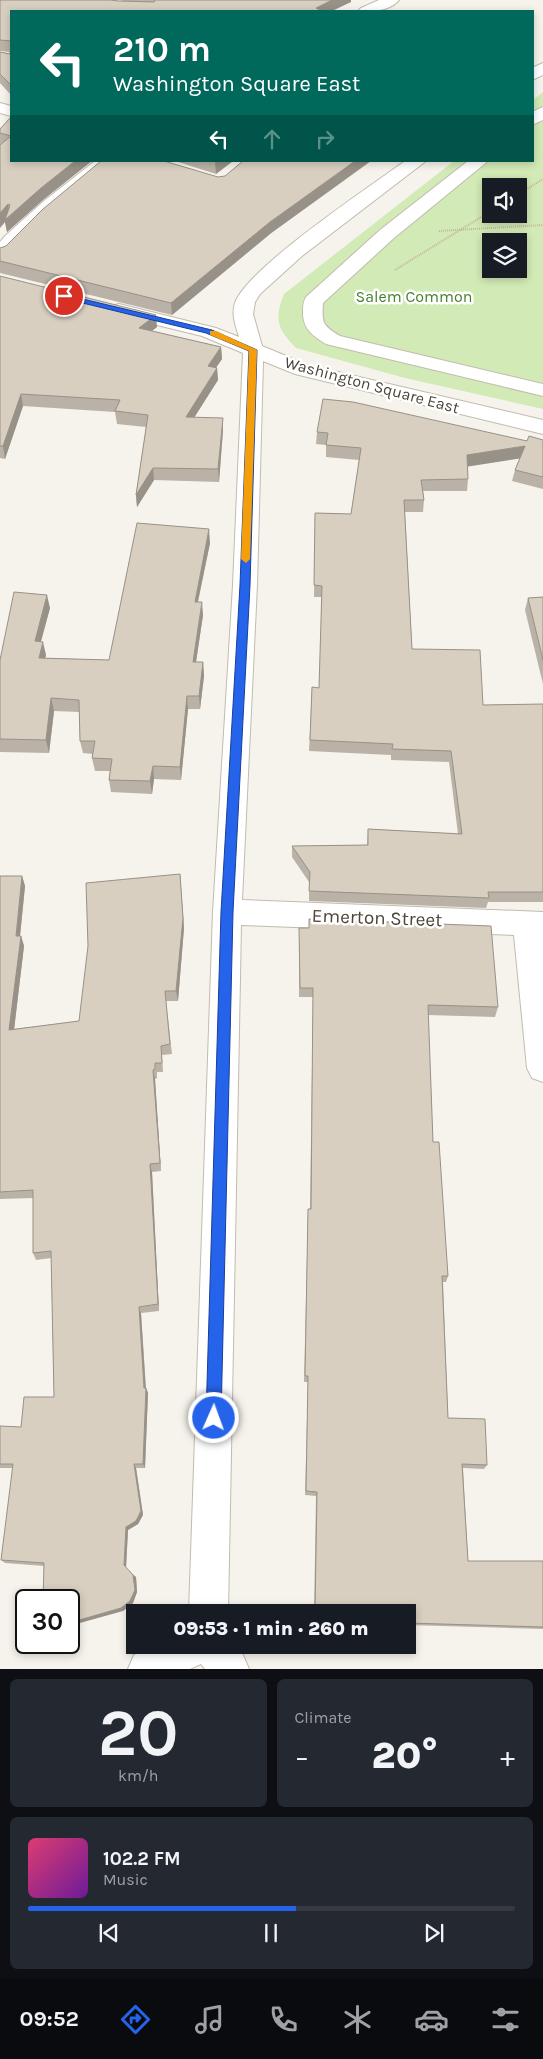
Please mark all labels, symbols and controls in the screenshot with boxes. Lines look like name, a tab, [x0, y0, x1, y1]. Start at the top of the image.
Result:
text: 210 m	[113, 29, 211, 70]
icon: left	[30, 30, 95, 95]
text: Washington Square East	[113, 71, 360, 97]
icon: left	[205, 125, 233, 153]
icon: ahead	[258, 125, 286, 153]
icon: right	[311, 125, 339, 153]
map controls	[482, 178, 527, 278]
button: sound	[482, 178, 527, 223]
button: layers	[482, 233, 527, 278]
pin	[43, 275, 85, 317]
icon: arrive	[50, 282, 78, 310]
park label: Salem Common	[356, 287, 472, 306]
street label: Washington Square East	[283, 353, 461, 417]
street label: Emerton Street	[311, 905, 443, 931]
position arrow	[187, 1391, 239, 1443]
speed limit sign: 30	[15, 1589, 80, 1654]
text: 09:53 · 1 min · 260 m	[173, 1618, 369, 1640]
text: 20	[98, 1695, 178, 1771]
text: Climate	[295, 1708, 352, 1727]
text: 20°	[372, 1733, 438, 1778]
text: −	[295, 1740, 309, 1773]
text: +	[500, 1740, 515, 1773]
text: km/h	[118, 1766, 159, 1785]
text: 102.2 FM	[103, 1848, 181, 1870]
text: Music	[103, 1870, 148, 1889]
icon: previous	[95, 1919, 123, 1947]
icon: pause	[257, 1919, 285, 1947]
icon: next	[420, 1919, 448, 1947]
icon: directions	[118, 2002, 153, 2037]
icon: music	[192, 2002, 227, 2037]
icon: phone	[266, 2002, 301, 2037]
icon: climate	[340, 2002, 375, 2037]
icon: car	[414, 2002, 449, 2037]
icon: filters	[488, 2002, 523, 2037]
text: 09:52	[20, 2006, 79, 2032]

